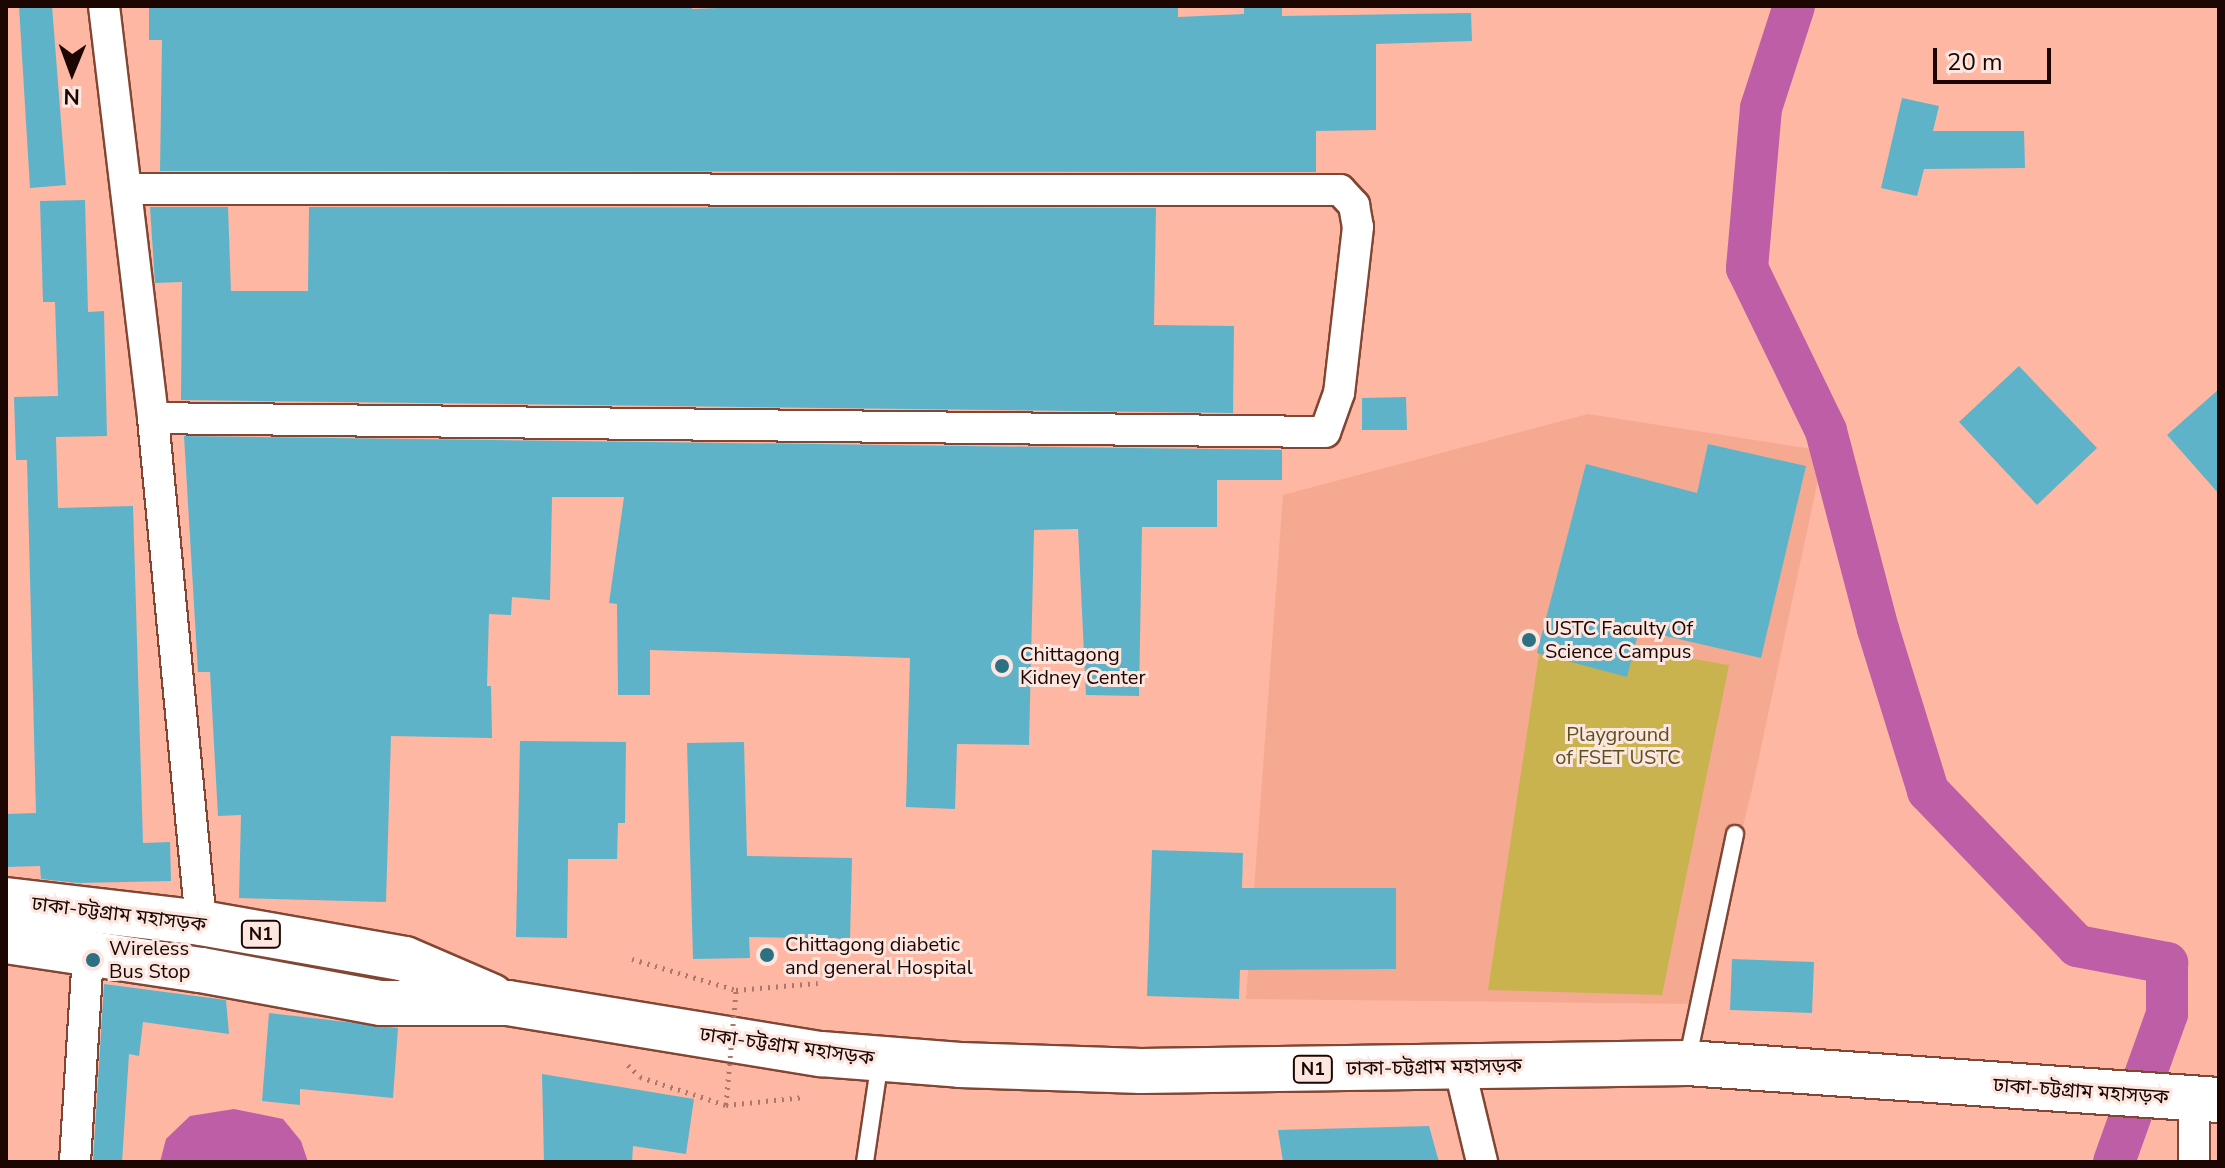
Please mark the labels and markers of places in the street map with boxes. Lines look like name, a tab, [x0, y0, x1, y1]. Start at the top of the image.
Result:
place label: USTC Faculty Of Science Campus	[1545, 616, 1693, 663]
marker: USTC Faculty Of Science Campus	[1520, 631, 1538, 649]
place label: Chittagong Kidney Center	[1020, 642, 1146, 689]
marker: Chittagong Kidney Center	[991, 655, 1013, 677]
place label: Chittagong diabetic and general Hospital	[785, 932, 973, 979]
place label: Wireless Bus Stop	[109, 936, 190, 983]
marker: Chittagong diabetic and general Hospital	[756, 944, 778, 966]
marker: Wireless Bus Stop	[84, 951, 102, 969]

